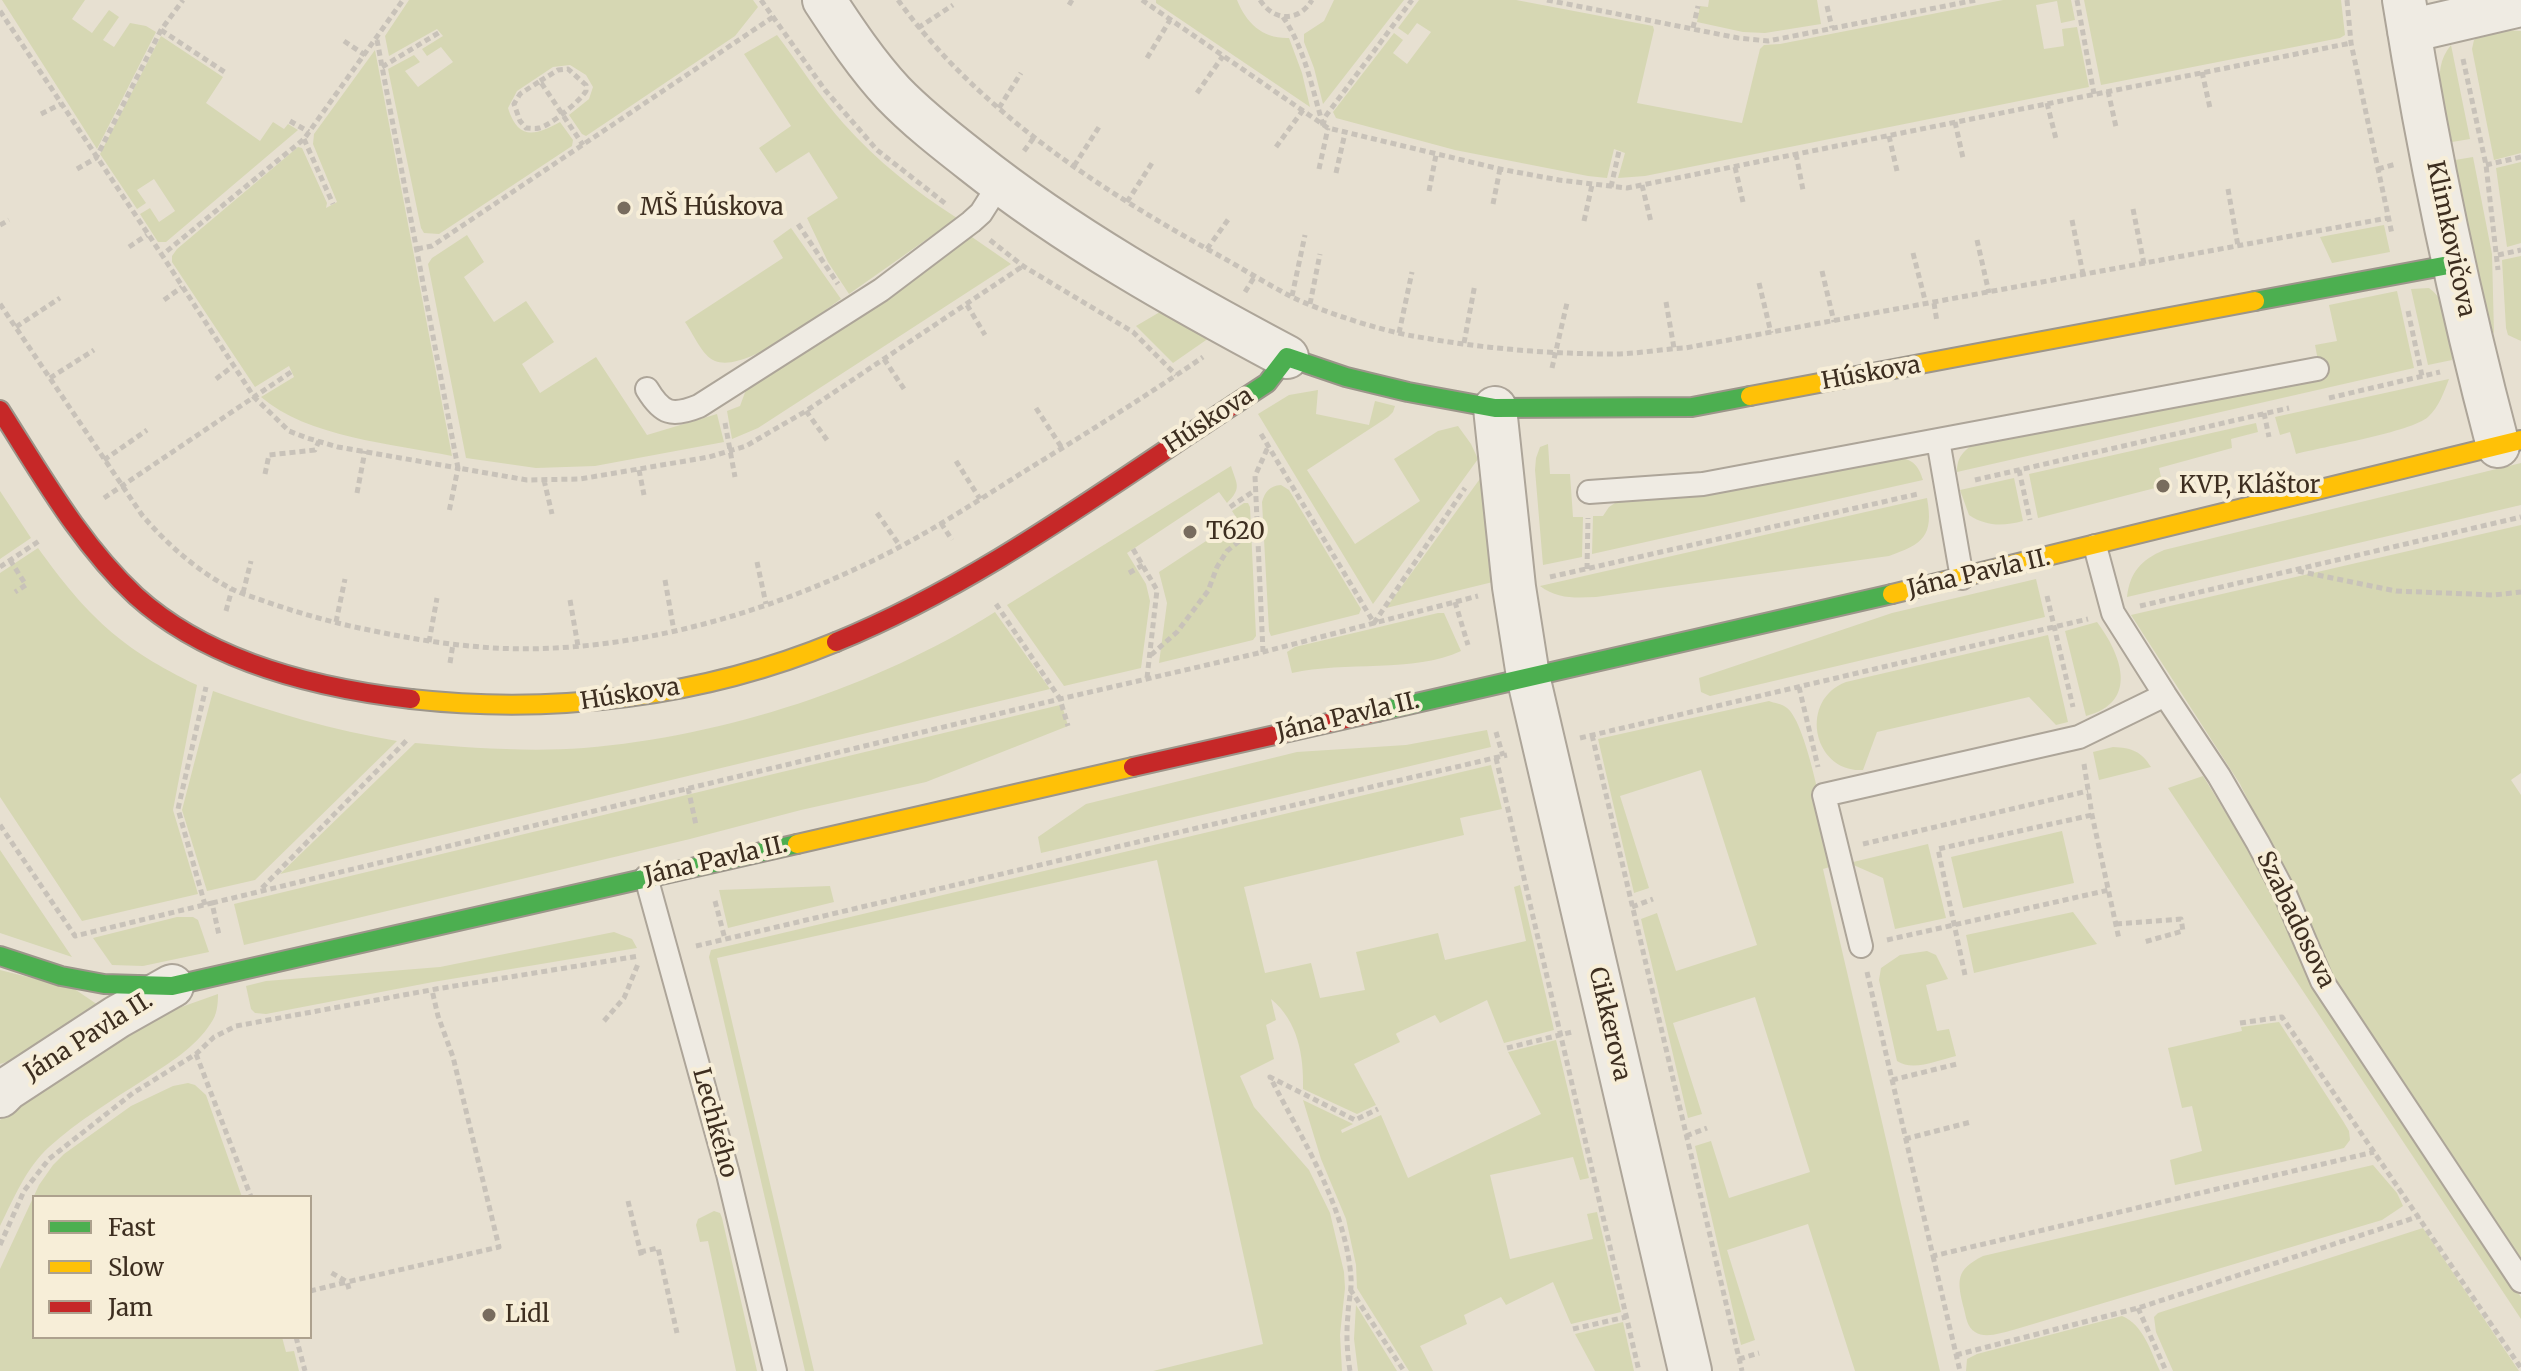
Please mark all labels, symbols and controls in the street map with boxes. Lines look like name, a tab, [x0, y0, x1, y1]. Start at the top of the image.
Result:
street label: Klimkovičova	[2419, 158, 2481, 320]
place label: MŠ Húskova	[640, 194, 784, 222]
marker: MŠ Húskova	[615, 199, 633, 217]
street label: Húskova	[1819, 351, 1923, 397]
street label: Húskova	[1159, 382, 1259, 460]
place label: KVP, Kláštor	[2179, 472, 2320, 500]
marker: KVP, Kláštor	[2154, 477, 2172, 495]
place label: T620	[1206, 518, 1265, 546]
marker: T620	[1181, 523, 1199, 541]
street label: Jána Pavla II.	[1905, 544, 2053, 604]
street label: Húskova	[578, 673, 682, 717]
street label: Jána Pavla II.	[1274, 687, 1422, 747]
street label: Jána Pavla II.	[642, 831, 790, 891]
street label: Szabadosova	[2250, 847, 2340, 993]
street label: Cikkerova	[1582, 964, 1636, 1084]
street label: Jána Pavla II.	[20, 986, 158, 1088]
street label: Lechkého	[686, 1065, 742, 1181]
legend	[32, 1195, 312, 1339]
text: Fast	[108, 1212, 156, 1243]
text: Slow	[108, 1252, 164, 1283]
text: Jam	[108, 1292, 153, 1323]
place label: Lidl	[505, 1301, 549, 1329]
marker: Lidl	[480, 1306, 498, 1324]

